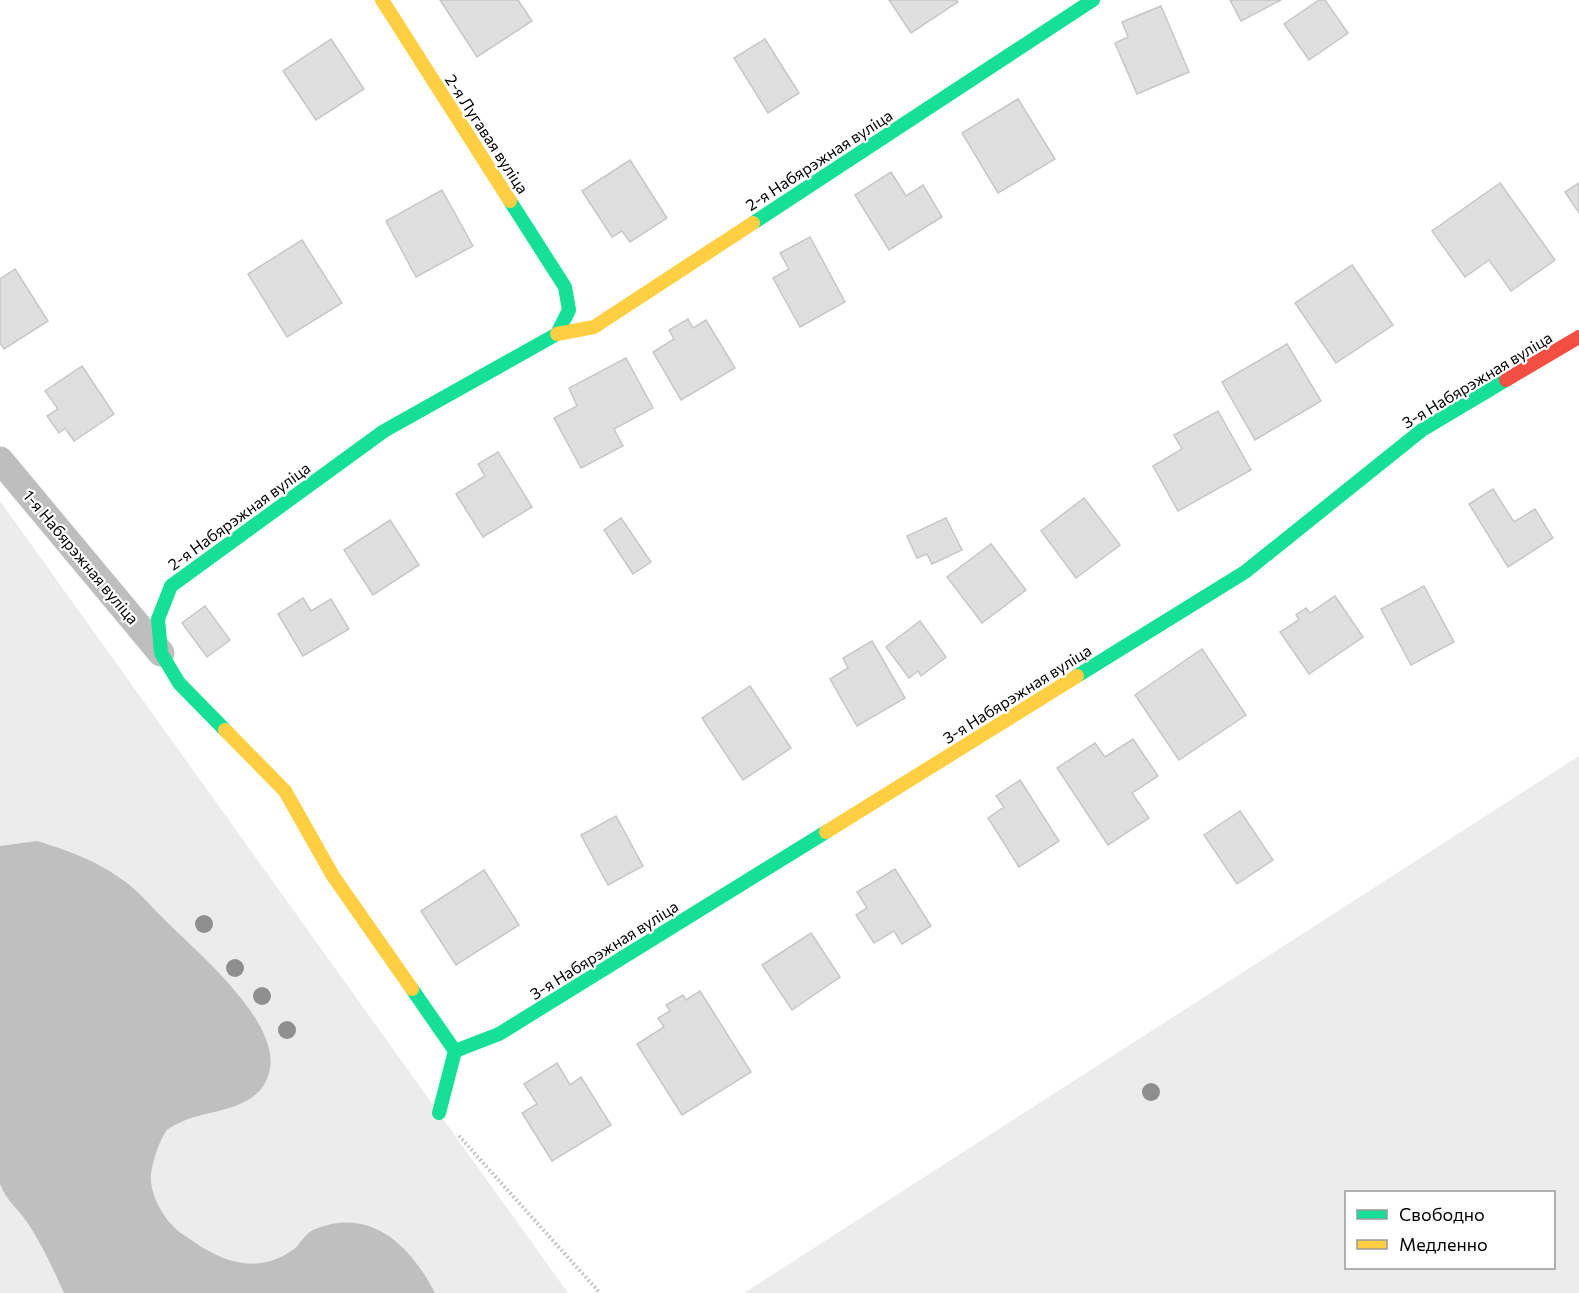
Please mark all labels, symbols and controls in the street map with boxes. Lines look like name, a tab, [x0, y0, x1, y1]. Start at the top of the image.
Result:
street label: 2-я Лугавая вуліца	[442, 71, 533, 197]
street label: 2-я Набярэжная вуліца	[742, 105, 896, 214]
street label: 3-я Набярэжная вуліца	[1398, 327, 1555, 432]
street label: 2-я Набярэжная вуліца	[164, 458, 314, 574]
street label: 1-я Набярэжная вуліца	[20, 486, 143, 628]
street label: 3-я Набярэжная вуліца	[939, 640, 1094, 747]
street label: 3-я Набярэжная вуліца	[526, 896, 681, 1003]
legend	[1345, 1191, 1555, 1269]
text: Свободно	[1399, 1203, 1485, 1225]
text: Медленно	[1399, 1233, 1488, 1255]

